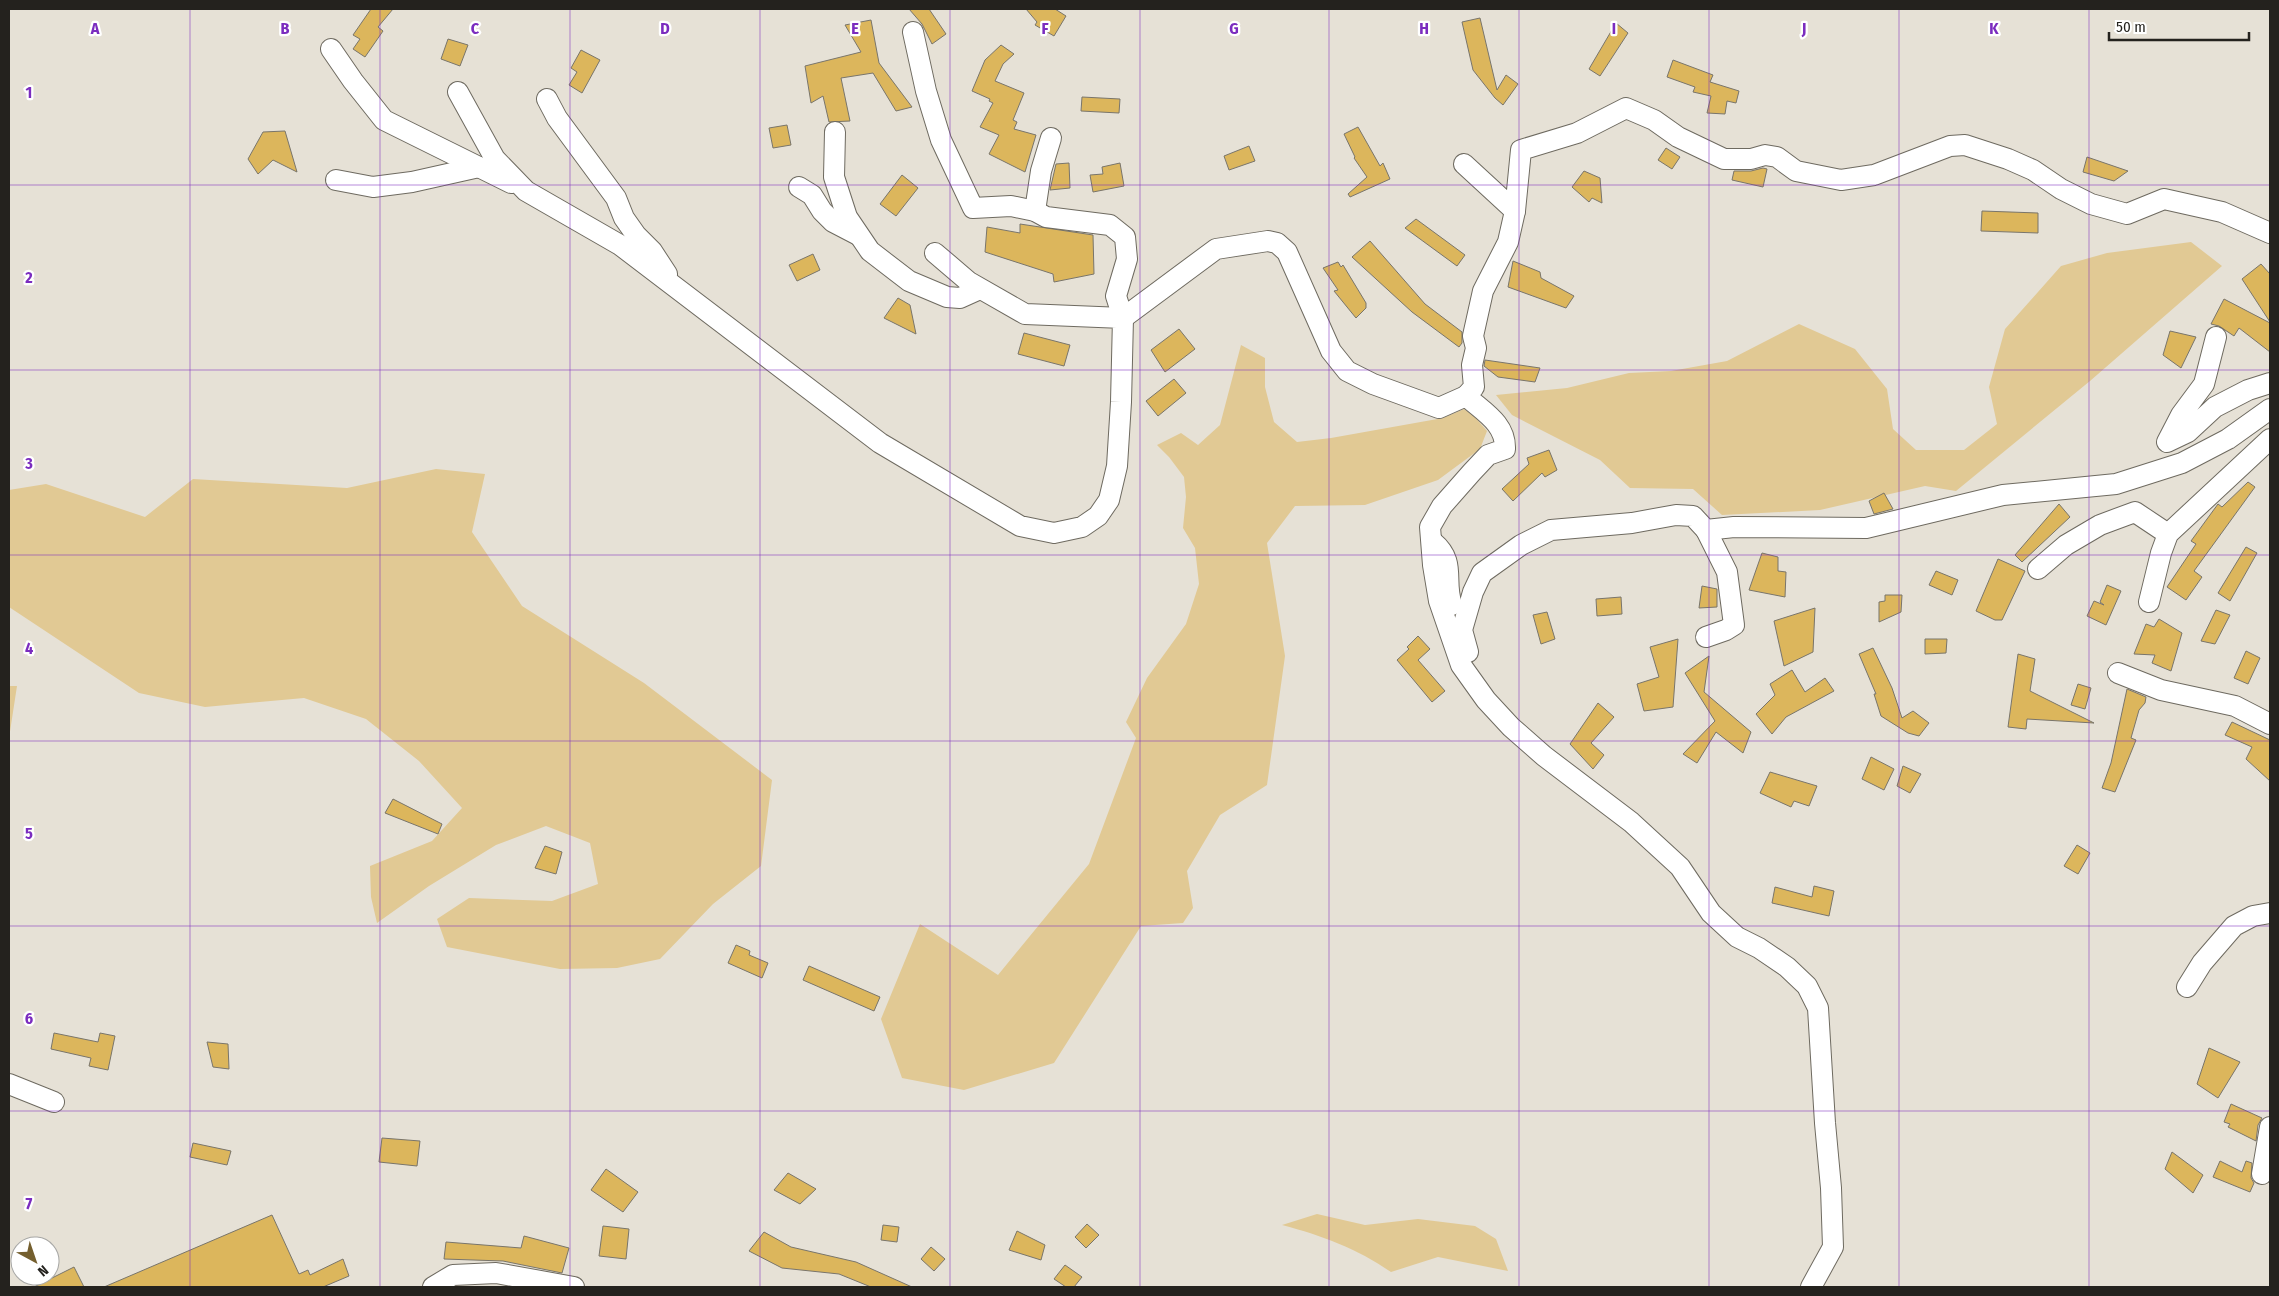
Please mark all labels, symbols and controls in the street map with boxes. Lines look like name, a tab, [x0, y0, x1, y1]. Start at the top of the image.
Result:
scale bar	[2109, 10, 2249, 42]
text: 50 m	[2116, 18, 2146, 36]
text: A	[90, 19, 100, 38]
text: B	[281, 19, 290, 38]
text: C	[471, 19, 480, 38]
text: D	[660, 19, 670, 38]
text: E	[851, 19, 859, 38]
text: F	[1041, 19, 1049, 38]
text: G	[1229, 19, 1239, 38]
text: H	[1419, 19, 1429, 38]
text: I	[1612, 19, 1616, 38]
text: J	[1801, 19, 1806, 38]
text: K	[1989, 19, 1999, 38]
text: 1	[26, 83, 32, 102]
text: 2	[24, 268, 33, 287]
text: 3	[24, 454, 33, 473]
text: 4	[25, 639, 33, 658]
text: 5	[25, 824, 33, 843]
text: 6	[25, 1009, 33, 1028]
text: 7	[26, 1194, 33, 1213]
north arrow	[10, 1236, 60, 1286]
text: N	[34, 1261, 52, 1280]

